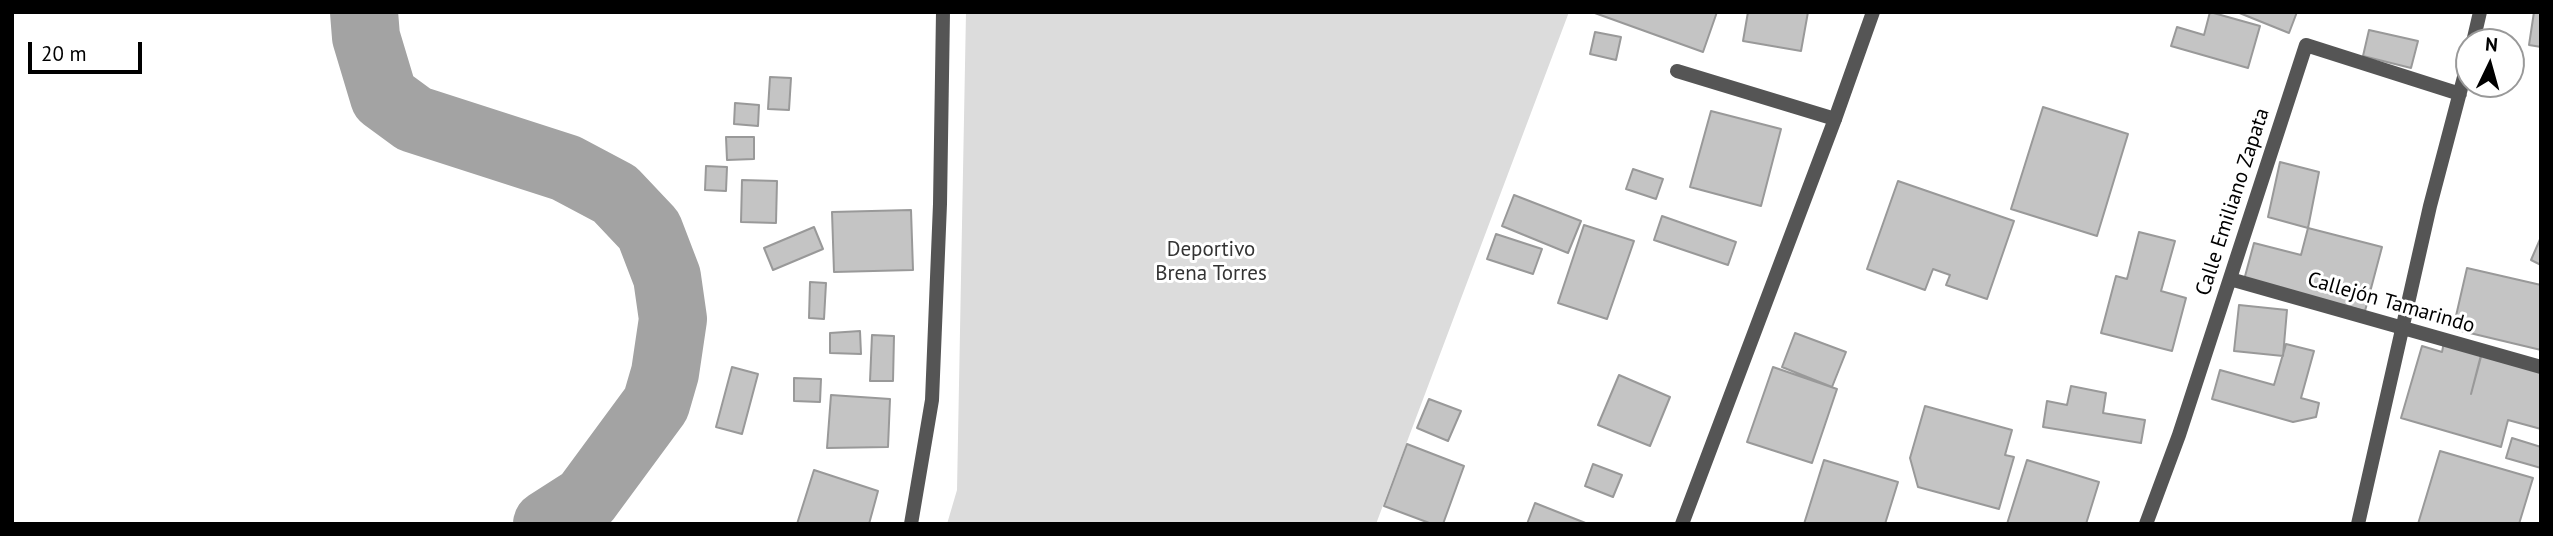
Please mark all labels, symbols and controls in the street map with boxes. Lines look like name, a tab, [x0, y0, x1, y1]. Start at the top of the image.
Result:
scale bar	[32, 28, 145, 72]
north arrow	[2455, 28, 2525, 98]
text: N	[2484, 32, 2499, 57]
text: 20 m	[41, 40, 87, 67]
street label: Calle Emiliano Zapata	[2191, 105, 2275, 299]
park label: Deportivo Brena Torres	[1155, 237, 1267, 287]
street label: Callejón Tamarindo	[2304, 267, 2478, 339]

